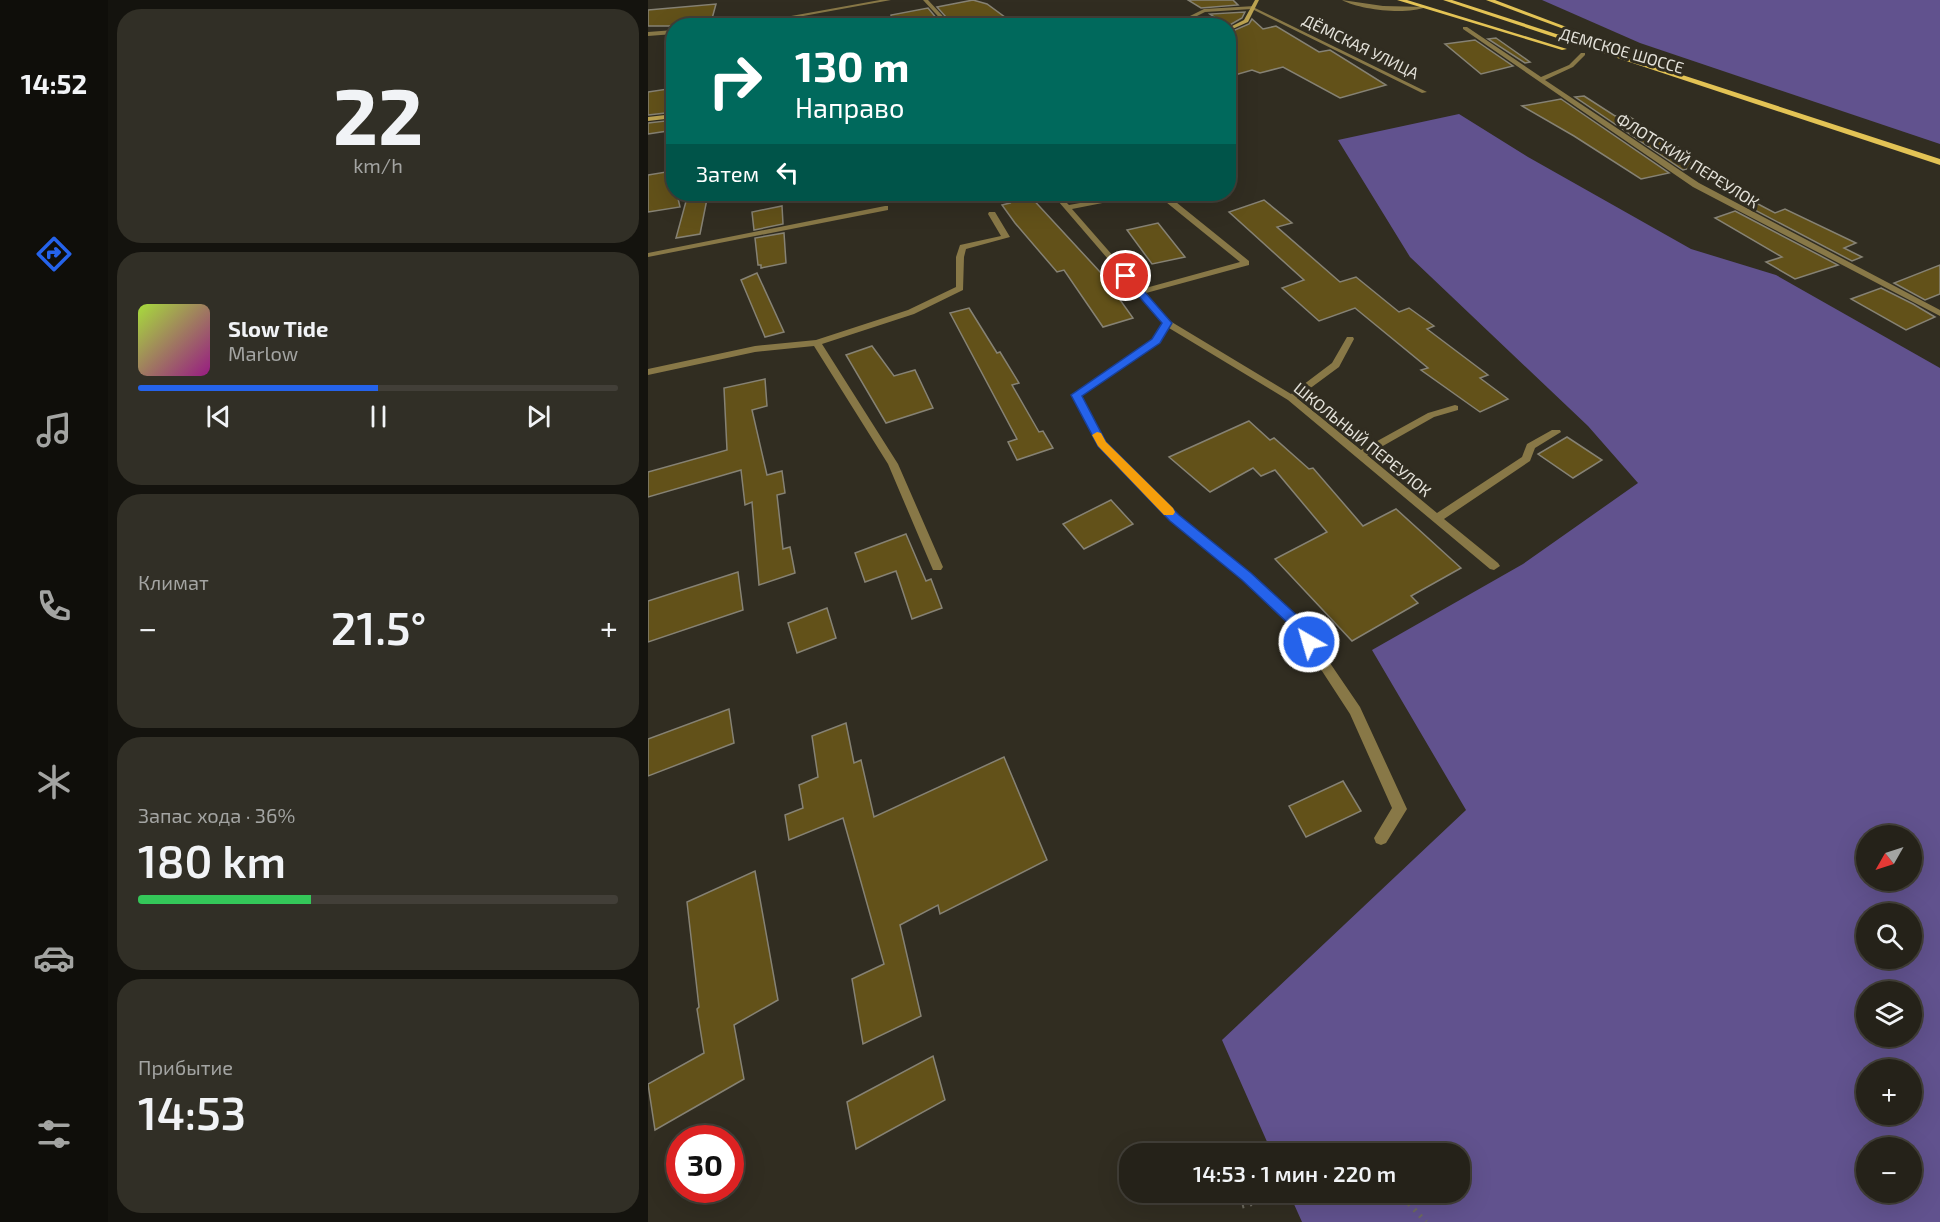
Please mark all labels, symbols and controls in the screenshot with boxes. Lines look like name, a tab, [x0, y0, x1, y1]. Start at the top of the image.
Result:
street label: ДЁМСКАЯ УЛИЦА	[1300, 10, 1422, 82]
street label: ДЕМСКОЕ ШОССЕ	[1558, 23, 1686, 77]
text: 130 m	[795, 40, 910, 90]
icon: right	[696, 42, 774, 120]
text: 14:52	[21, 67, 87, 99]
text: 22	[333, 67, 423, 161]
text: Направо	[795, 91, 904, 123]
street label: ФЛОТСКИЙ ПЕРЕУЛОК	[1613, 108, 1763, 212]
text: km/h	[353, 153, 403, 177]
icon: left	[771, 156, 804, 189]
text: Затем	[696, 160, 759, 186]
icon: directions	[33, 233, 75, 275]
pin	[1100, 250, 1151, 301]
icon: arrive	[1109, 259, 1142, 292]
text: Slow Tide	[228, 315, 328, 341]
text: Marlow	[228, 341, 298, 365]
street label: ШКОЛЬНЫЙ ПЕРЕУЛОК	[1291, 378, 1436, 500]
icon: previous	[202, 400, 235, 433]
icon: pause	[362, 400, 395, 433]
icon: next	[522, 400, 555, 433]
icon: music	[33, 409, 75, 451]
text: Климат	[138, 570, 209, 594]
icon: phone	[33, 585, 75, 627]
text: 21.5°	[331, 600, 426, 654]
text: −	[138, 607, 157, 647]
text: +	[600, 607, 618, 647]
position arrow	[1277, 610, 1341, 674]
icon: climate	[33, 761, 75, 803]
text: Запас хода · 36%	[138, 803, 295, 827]
north arrow	[1856, 825, 1922, 891]
map controls	[1856, 825, 1922, 1203]
text: 180 km	[138, 833, 286, 887]
button: search	[1856, 903, 1922, 969]
icon: car	[33, 937, 75, 979]
button: layers	[1856, 981, 1922, 1047]
text: Прибытие	[138, 1055, 233, 1079]
button: +	[1856, 1059, 1922, 1125]
text: 14:53	[138, 1085, 246, 1139]
icon: filters	[33, 1113, 75, 1155]
speed limit sign: 30	[666, 1125, 744, 1203]
button: −	[1856, 1137, 1922, 1203]
text: 14:53 · 1 мин · 220 m	[1193, 1160, 1396, 1186]

